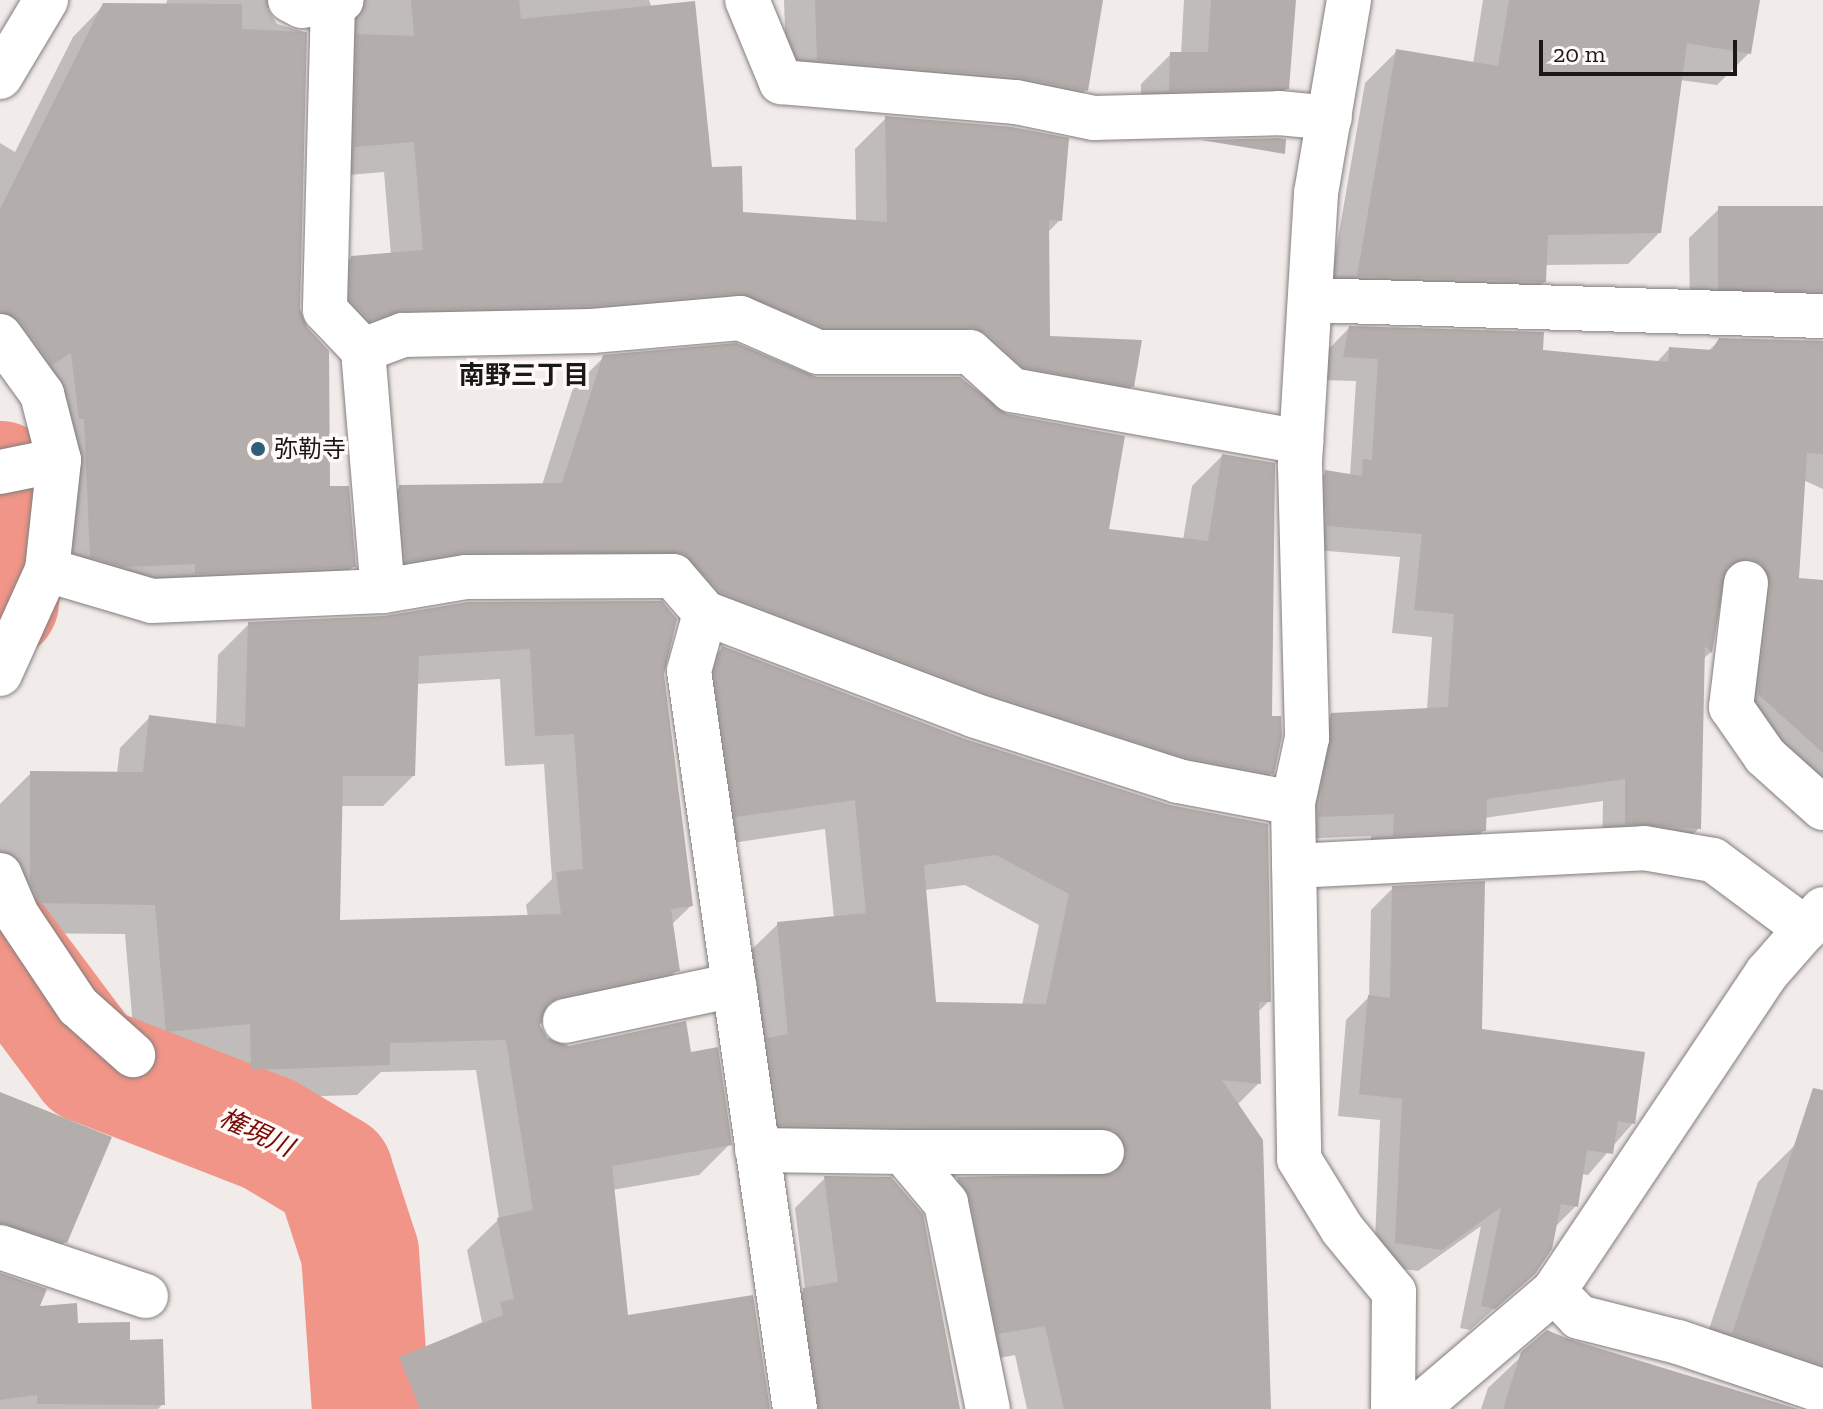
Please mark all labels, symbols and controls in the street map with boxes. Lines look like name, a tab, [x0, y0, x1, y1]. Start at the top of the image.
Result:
scale bar	[1543, 24, 1741, 74]
text: 20 m	[1553, 39, 1605, 68]
district label: 南野三丁目	[459, 360, 589, 392]
place label: 弥勒寺	[274, 435, 346, 463]
marker: 弥勒寺	[249, 440, 267, 458]
water label: 権現川	[214, 1102, 298, 1164]

